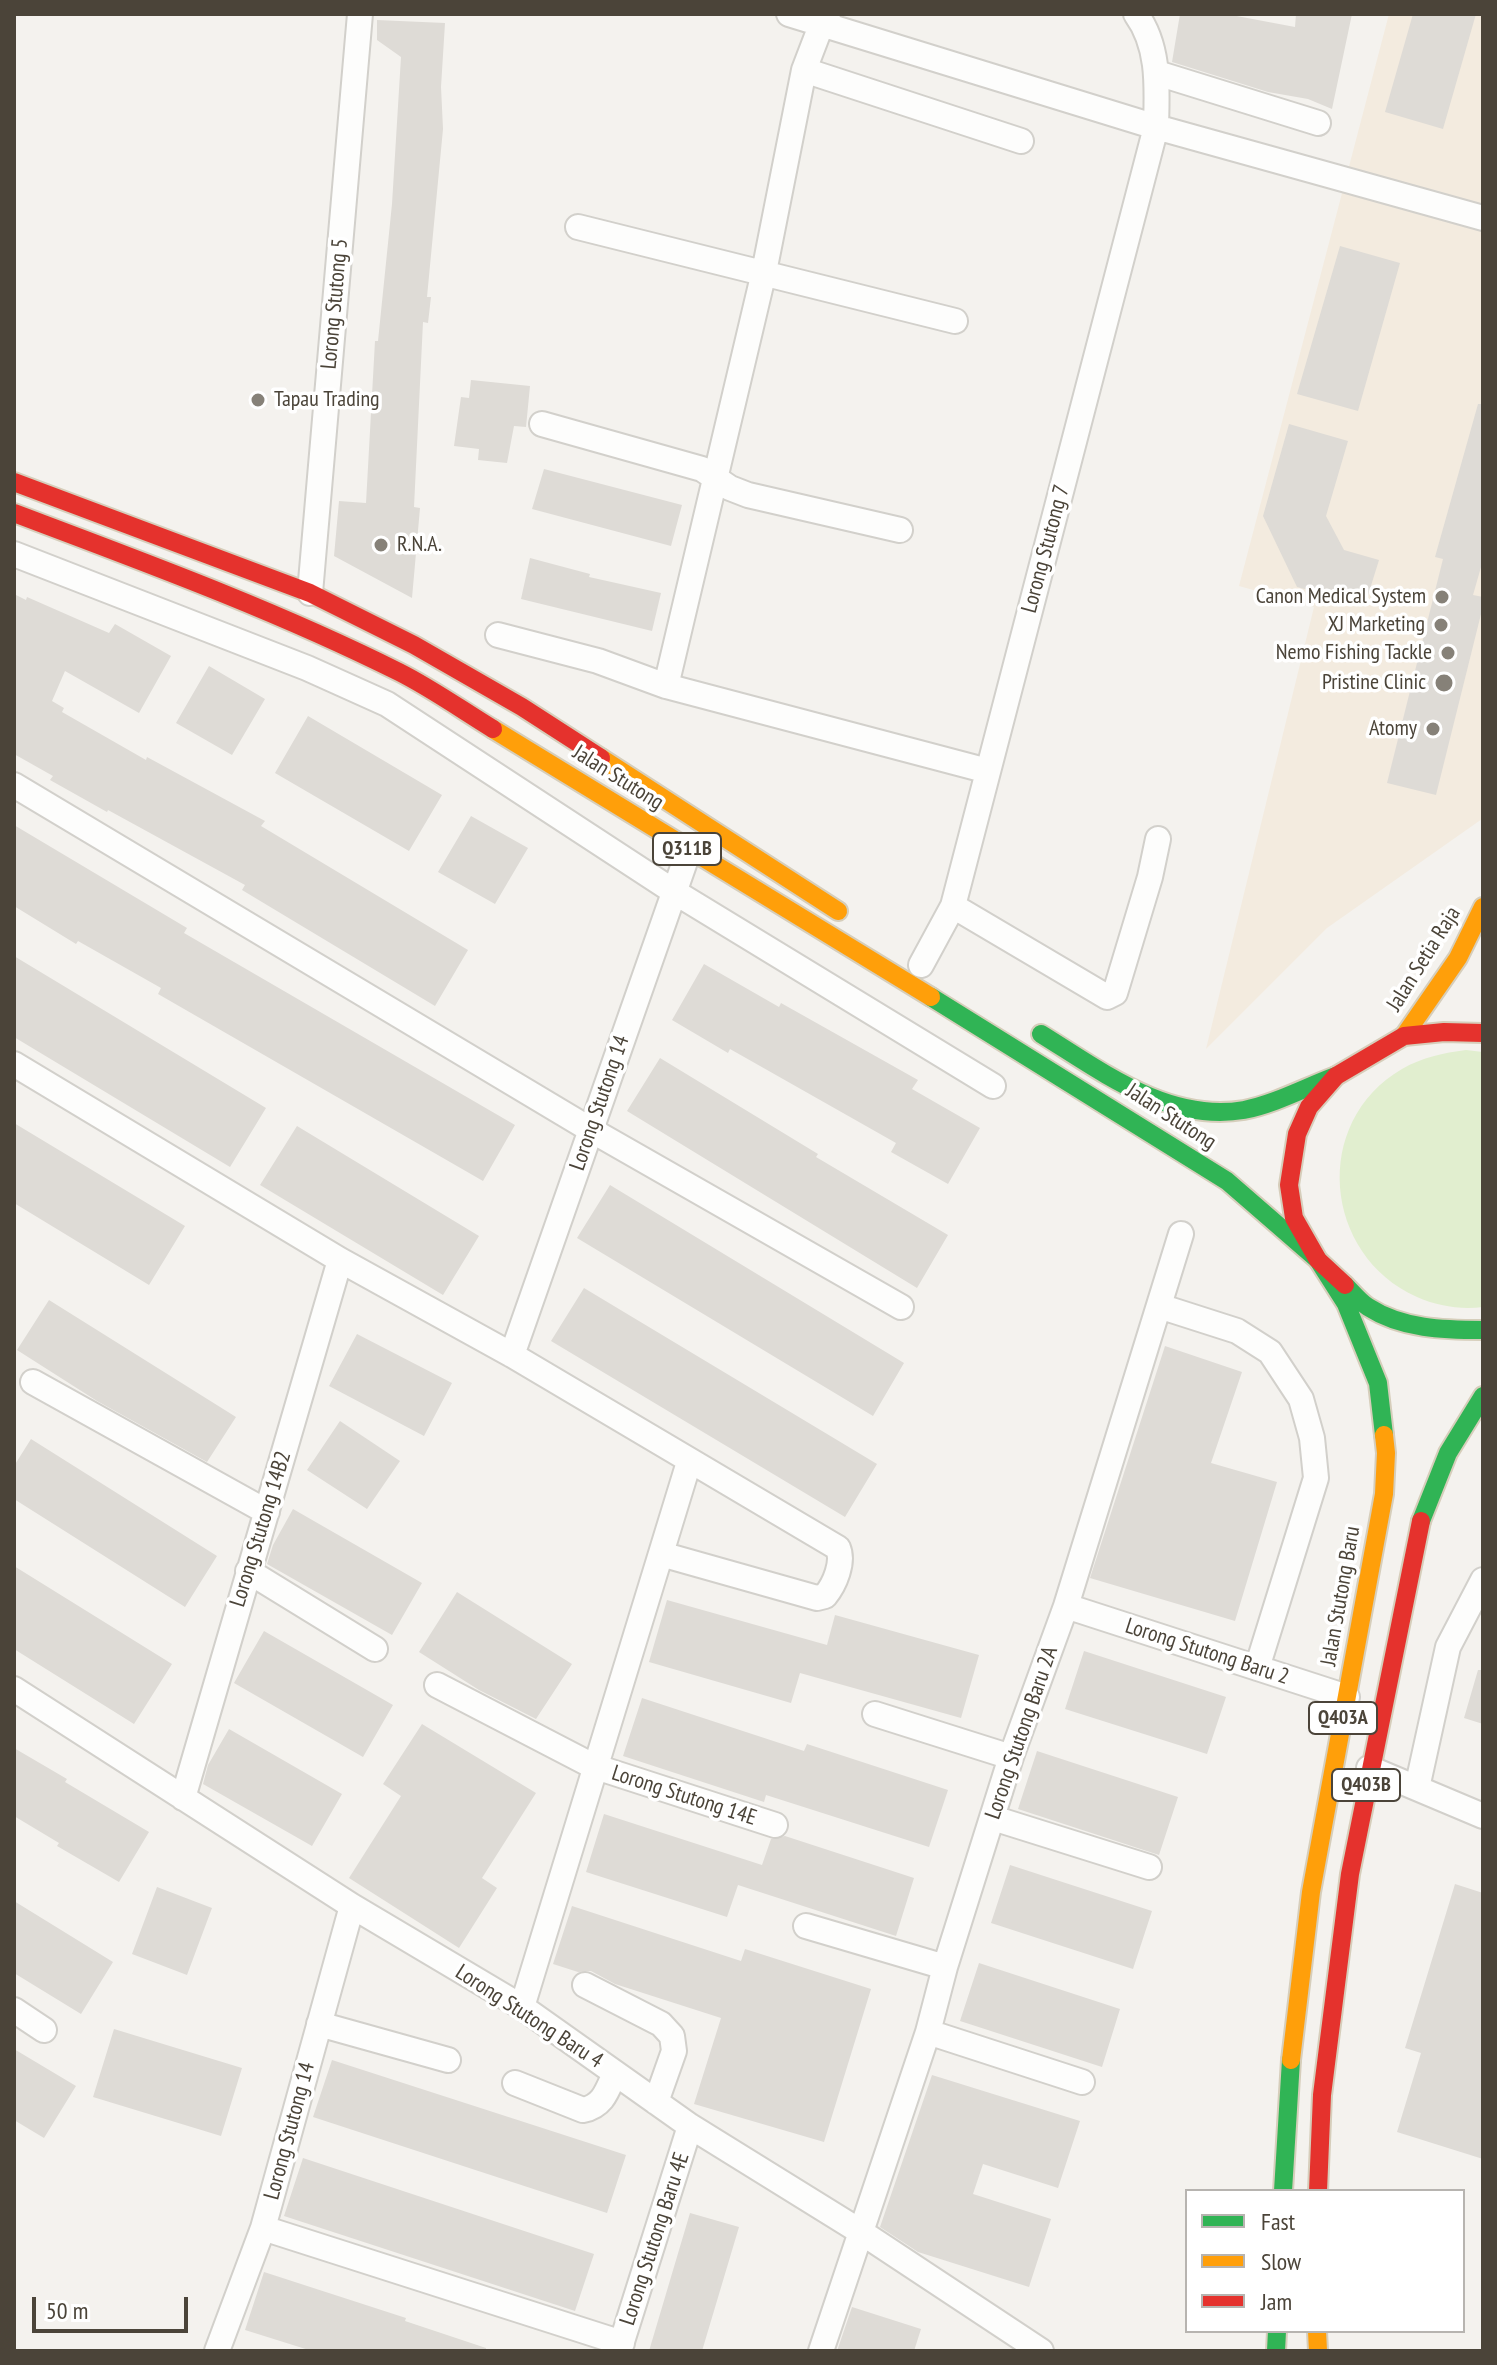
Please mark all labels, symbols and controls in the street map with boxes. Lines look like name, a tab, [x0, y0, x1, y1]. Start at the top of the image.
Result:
street label: Lorong Stutong 5	[316, 238, 354, 370]
place label: Tapau Trading	[274, 387, 380, 413]
marker: Tapau Trading	[249, 391, 267, 409]
street label: Lorong Stutong 7	[1016, 482, 1076, 616]
place label: R.N.A.	[397, 532, 442, 558]
marker: R.N.A.	[372, 536, 390, 554]
place label: Canon Medical System	[1256, 584, 1426, 610]
marker: Canon Medical System	[1433, 588, 1451, 606]
place label: XJ Marketing	[1328, 612, 1425, 638]
marker: XJ Marketing	[1432, 616, 1450, 634]
place label: Nemo Fishing Tackle	[1276, 640, 1432, 666]
marker: Nemo Fishing Tackle	[1439, 644, 1457, 662]
place label: Pristine Clinic	[1322, 670, 1426, 696]
marker: Pristine Clinic	[1433, 672, 1455, 694]
place label: Atomy	[1369, 716, 1417, 742]
marker: Atomy	[1424, 720, 1442, 738]
street label: Jalan Stutong	[568, 740, 668, 816]
road number: Q311B	[653, 833, 721, 865]
street label: Jalan Setia Raja	[1382, 902, 1466, 1016]
street label: Lorong Stutong 14	[565, 1032, 635, 1174]
street label: Jalan Stutong	[1121, 1078, 1221, 1156]
street label: Lorong Stutong 14B2	[225, 1448, 297, 1610]
street label: Jalan Stutong Baru	[1316, 1524, 1366, 1668]
street label: Lorong Stutong Baru 2	[1122, 1613, 1292, 1691]
street label: Lorong Stutong Baru 2A	[980, 1643, 1064, 1823]
road number: Q403A	[1309, 1702, 1377, 1734]
street label: Lorong Stutong 14E	[608, 1760, 760, 1832]
road number: Q403B	[1332, 1769, 1400, 1801]
street label: Lorong Stutong Baru 4	[450, 1959, 608, 2075]
street label: Lorong Stutong 14	[259, 2059, 321, 2203]
street label: Lorong Stutong Baru 4E	[615, 2149, 695, 2329]
legend	[1185, 2189, 1465, 2333]
text: Fast	[1261, 2206, 1295, 2237]
text: Slow	[1261, 2246, 1301, 2277]
scale bar	[36, 2281, 192, 2331]
text: Jam	[1261, 2286, 1292, 2317]
text: 50 m	[46, 2295, 88, 2326]

